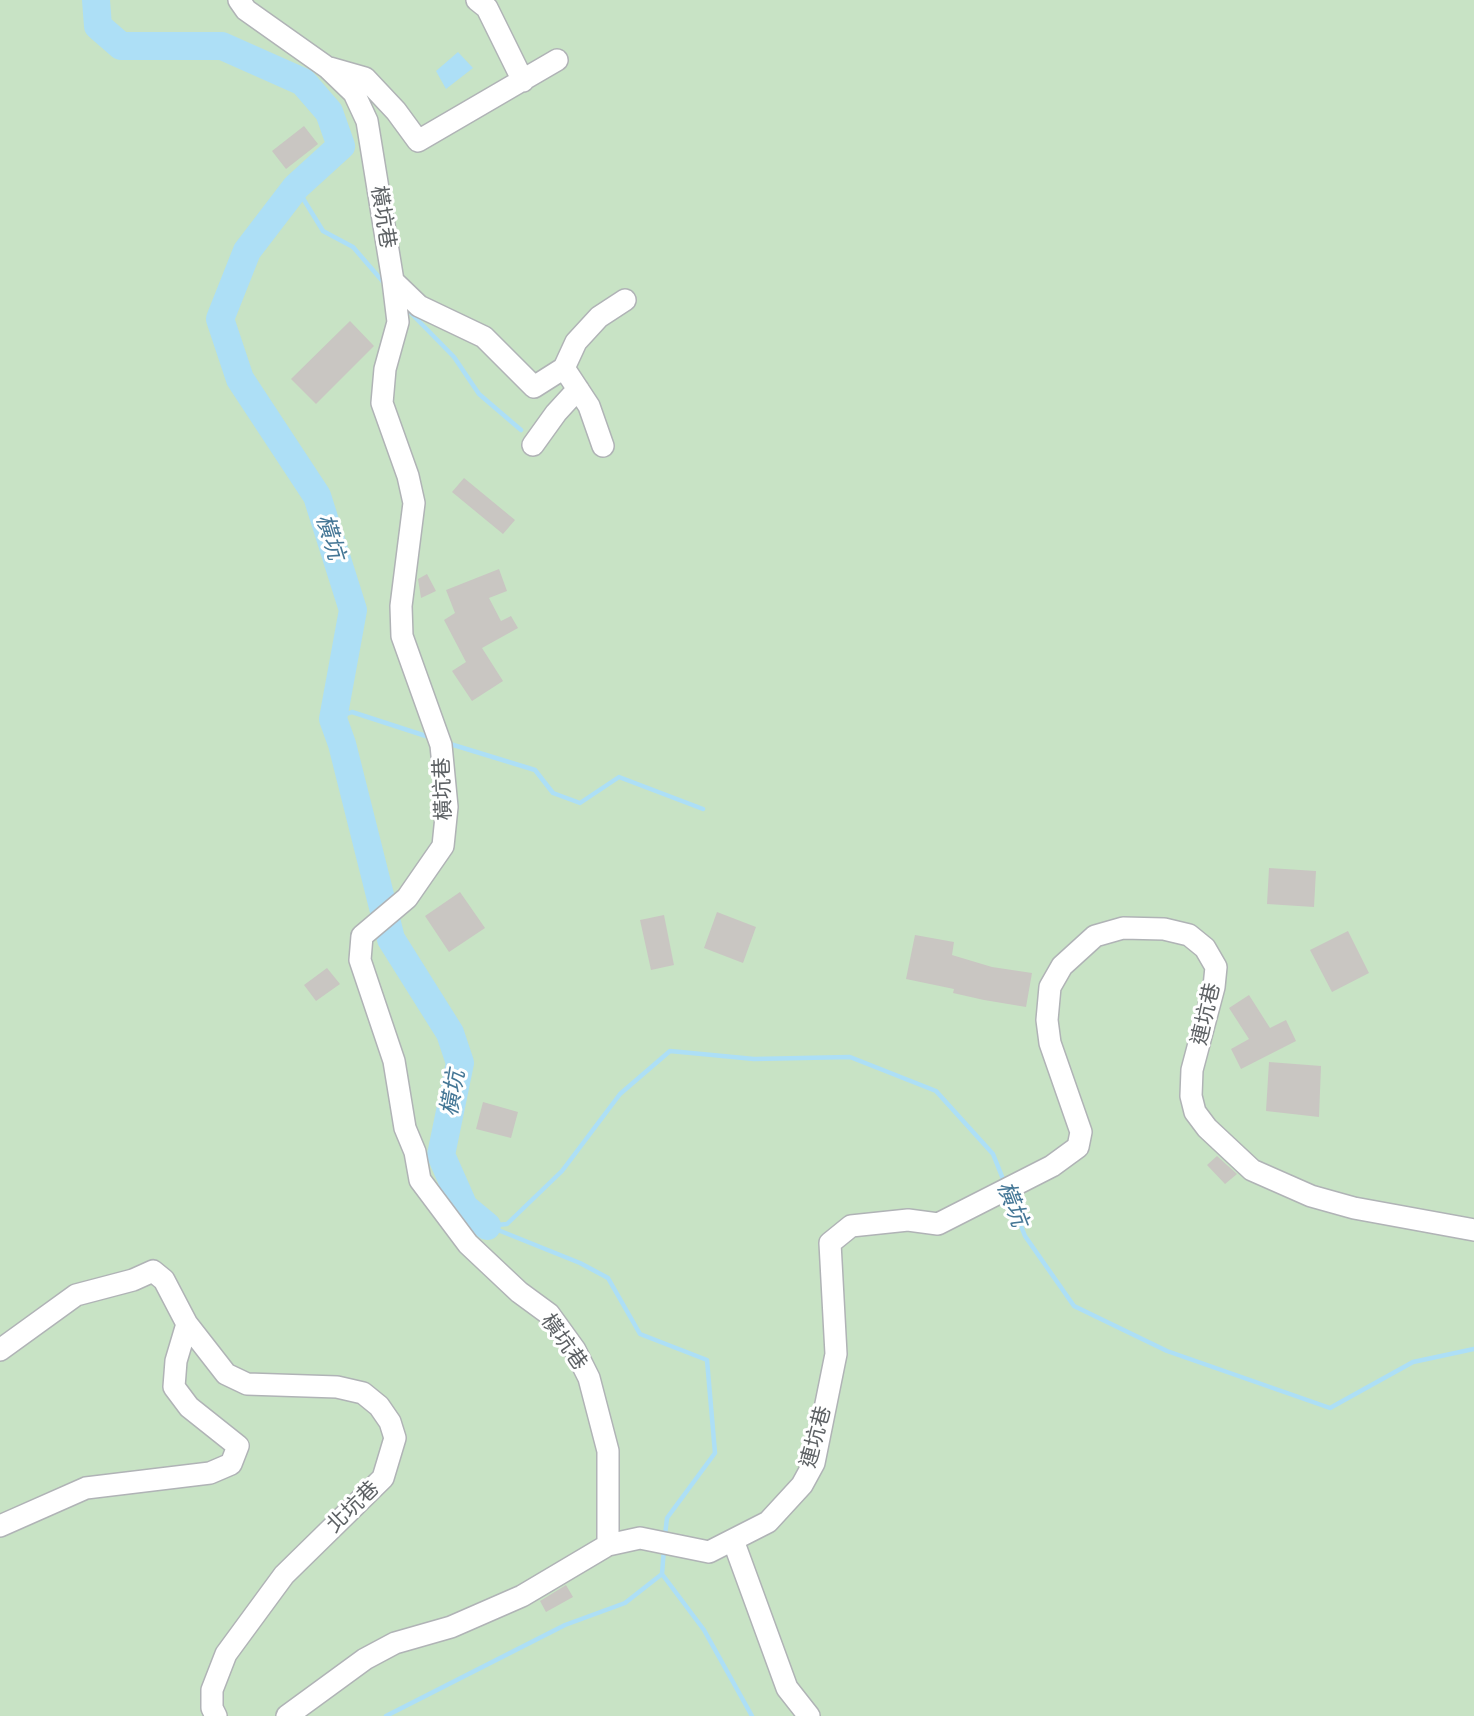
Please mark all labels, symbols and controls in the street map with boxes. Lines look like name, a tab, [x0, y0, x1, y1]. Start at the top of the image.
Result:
street label: 橫坑巷	[366, 184, 400, 250]
water label: 橫坑	[310, 511, 350, 563]
street label: 橫坑巷	[429, 757, 457, 821]
street label: 連坑巷	[1187, 980, 1225, 1048]
water label: 橫坑	[435, 1068, 471, 1118]
water label: 橫坑	[991, 1178, 1033, 1230]
street label: 橫坑巷	[536, 1309, 592, 1375]
street label: 連坑巷	[796, 1403, 836, 1471]
street label: 北坑巷	[322, 1476, 384, 1538]

